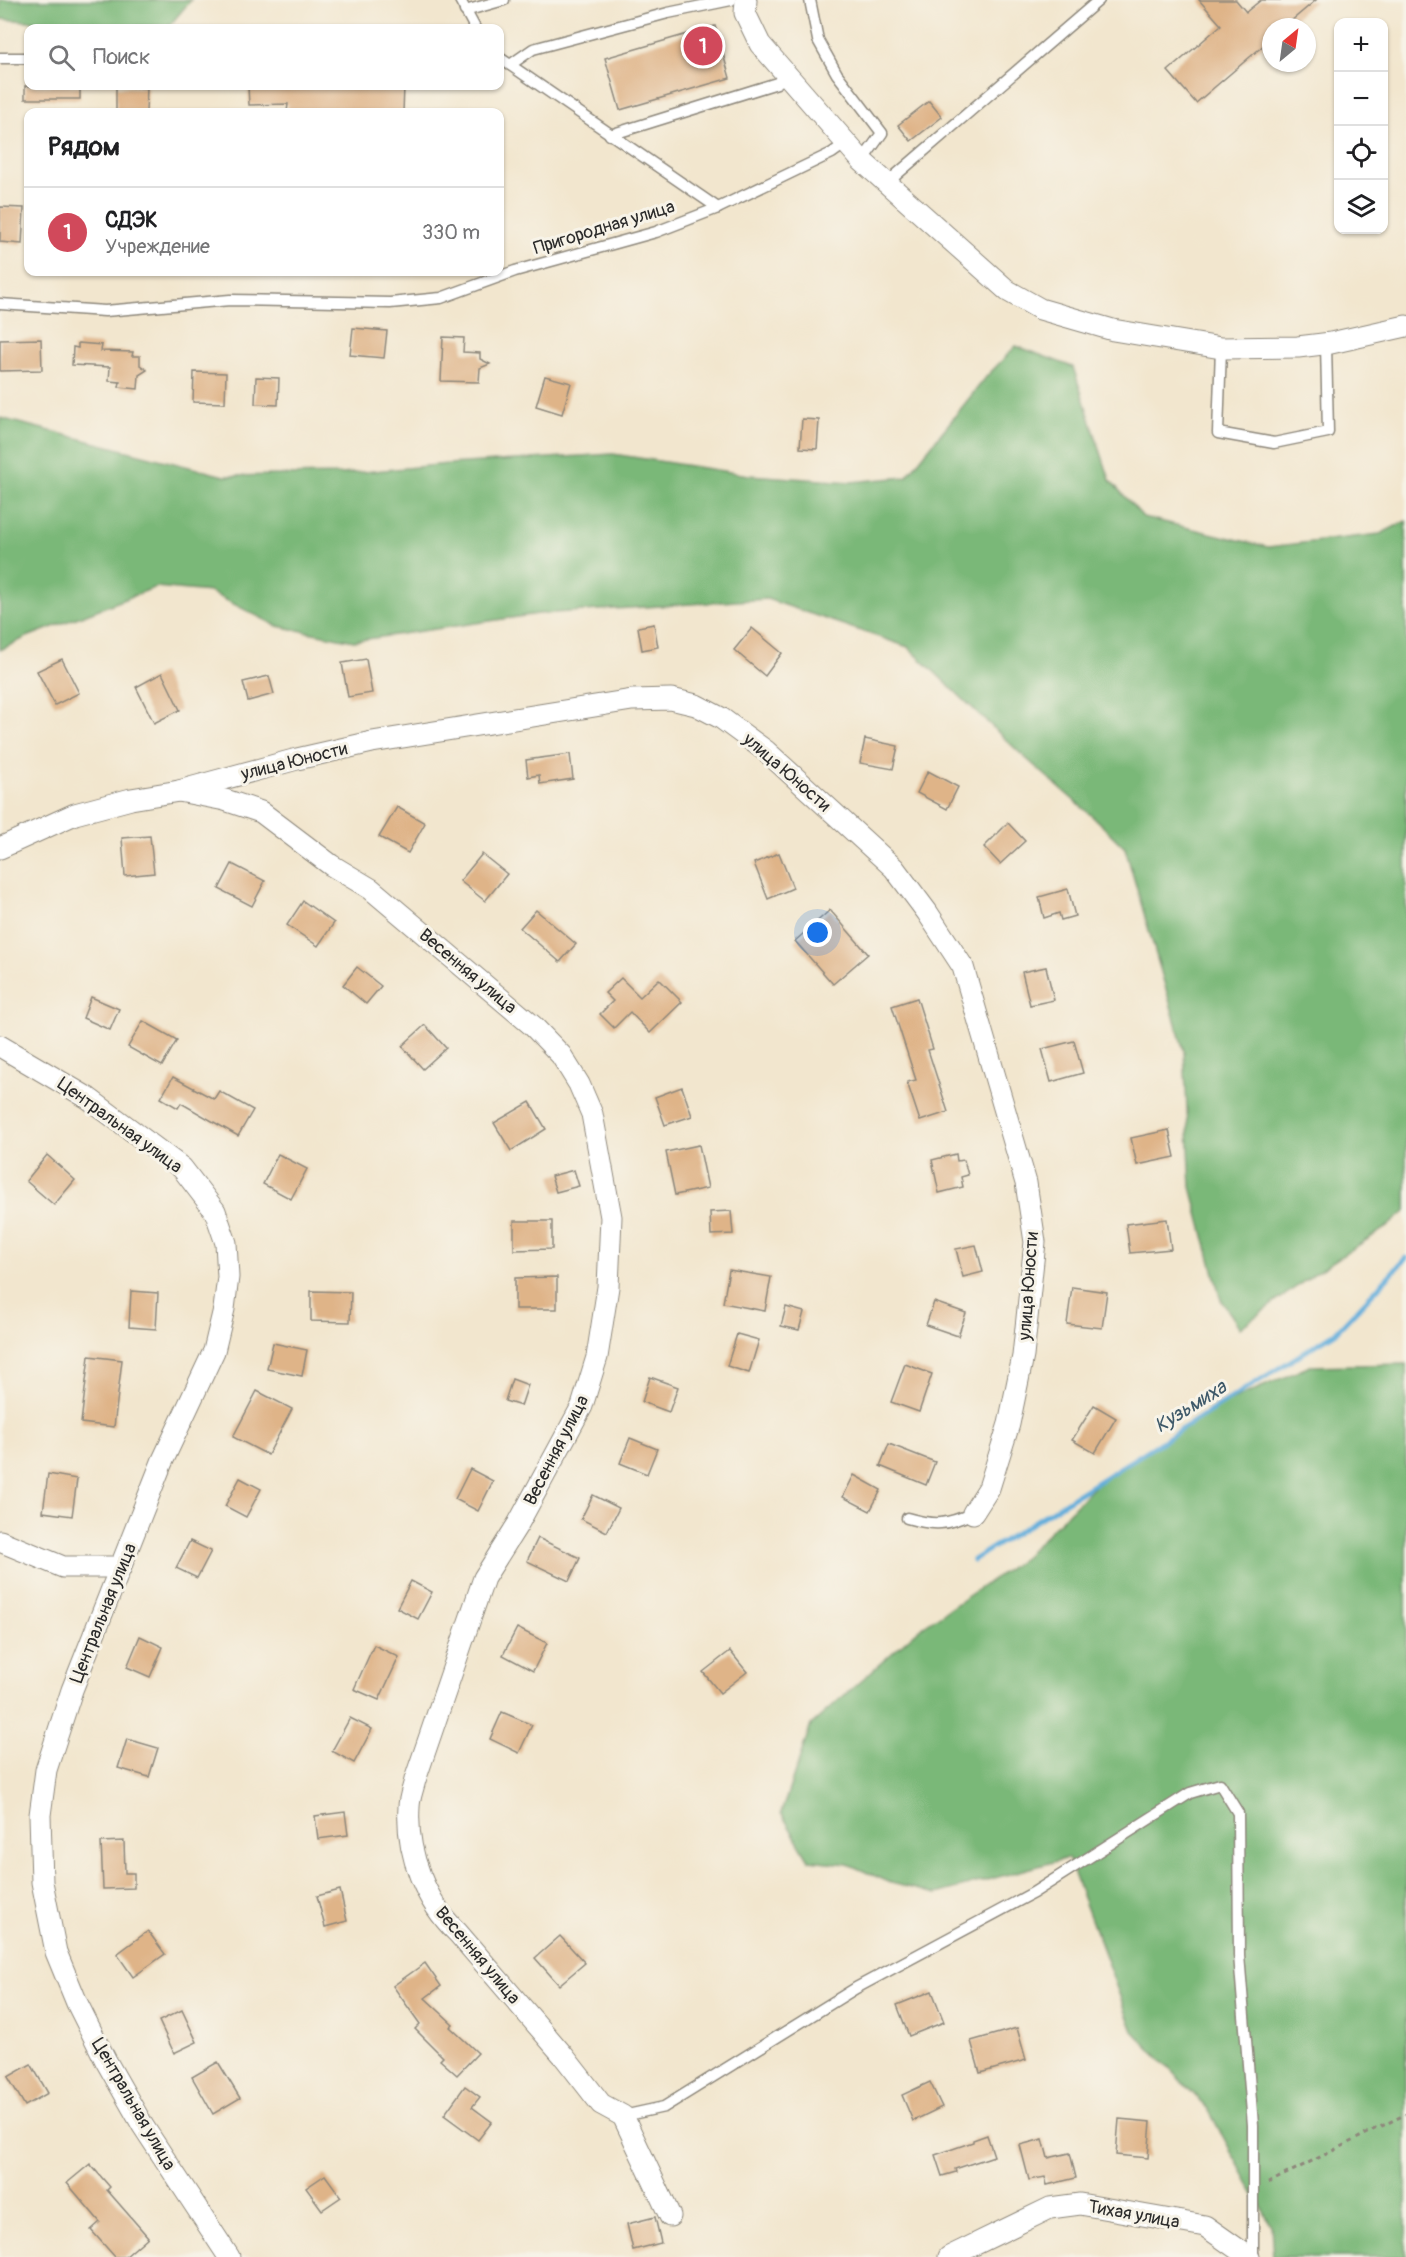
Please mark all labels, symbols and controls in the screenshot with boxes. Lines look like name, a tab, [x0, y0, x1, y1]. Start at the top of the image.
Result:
north arrow	[1262, 18, 1316, 72]
map controls	[1334, 18, 1388, 234]
button: +	[1334, 18, 1388, 72]
search box	[24, 24, 504, 90]
pin: 1	[684, 24, 722, 68]
icon: search	[45, 41, 78, 74]
text: Поиск	[93, 43, 150, 71]
button: −	[1334, 72, 1388, 126]
button: locate	[1334, 126, 1388, 180]
text: Рядом	[48, 131, 120, 163]
button: layers	[1334, 180, 1388, 234]
street label: Пригородная улица	[531, 195, 678, 260]
text: СДЭК	[105, 206, 158, 234]
text: 1	[64, 220, 71, 245]
text: 330 m	[422, 220, 480, 245]
text: Учреждение	[105, 234, 210, 259]
street label: улица Юности	[737, 727, 835, 817]
street label: улица Юности	[238, 737, 350, 786]
your location	[803, 918, 832, 947]
street label: Весенняя улица	[414, 924, 521, 1019]
street label: Центральная улица	[53, 1072, 187, 1178]
street label: улица Юности	[1013, 1231, 1044, 1342]
water label: Кузьмиха	[1150, 1374, 1232, 1438]
street label: Весенняя улица	[519, 1391, 594, 1509]
street label: Центральная улица	[65, 1540, 142, 1686]
street label: Весенняя улица	[430, 1902, 525, 2009]
street label: Центральная улица	[86, 2034, 181, 2174]
street label: Тихая улица	[1086, 2195, 1181, 2234]

